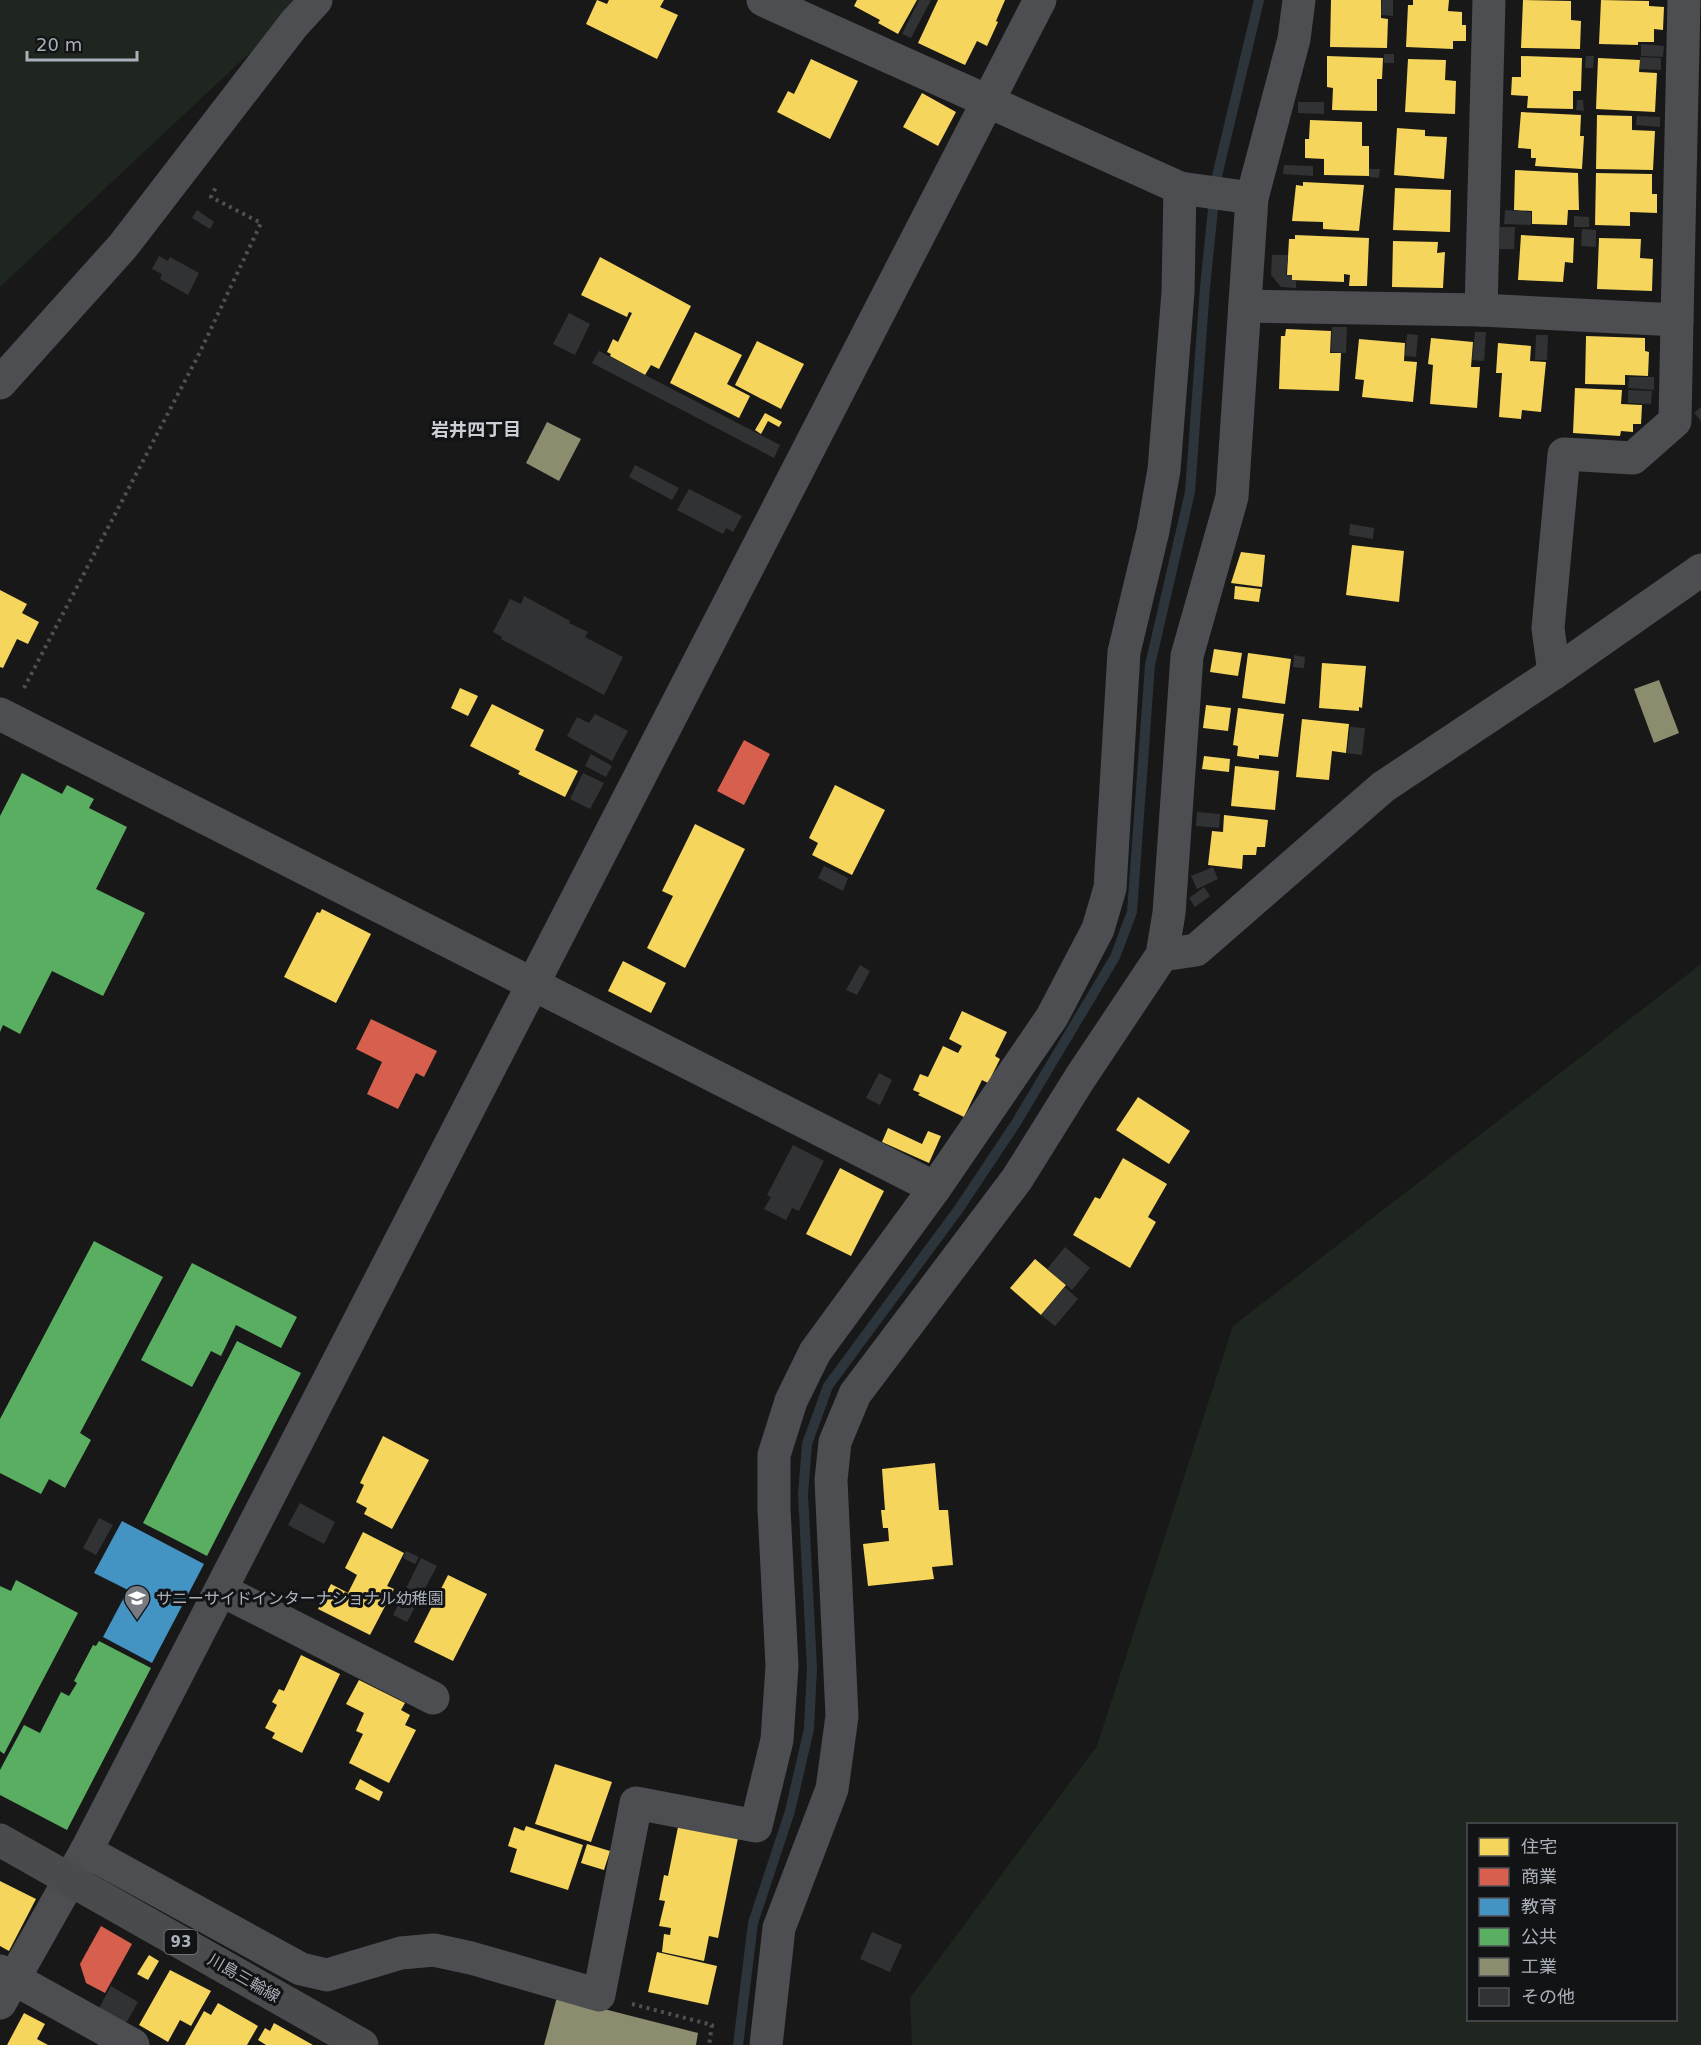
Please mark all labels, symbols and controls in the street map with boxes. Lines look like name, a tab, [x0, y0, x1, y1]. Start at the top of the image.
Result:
scale bar	[27, 24, 136, 62]
text: 20 m	[36, 34, 82, 55]
district label: 岩井四丁目	[431, 419, 521, 440]
school or university icon: サニーサイドインターナショナル幼稚園	[122, 1583, 152, 1621]
place label: サニーサイドインターナショナル幼稚園	[156, 1589, 444, 1608]
legend	[1467, 1823, 1677, 2021]
text: 住宅	[1521, 1836, 1557, 1857]
text: 商業	[1521, 1866, 1557, 1887]
text: 教育	[1521, 1896, 1557, 1917]
text: 公共	[1521, 1926, 1557, 1947]
road number: 93	[164, 1930, 198, 1954]
street label: 川島三輪線	[205, 1950, 283, 2006]
text: 工業	[1521, 1956, 1557, 1977]
text: その他	[1521, 1986, 1575, 2007]

